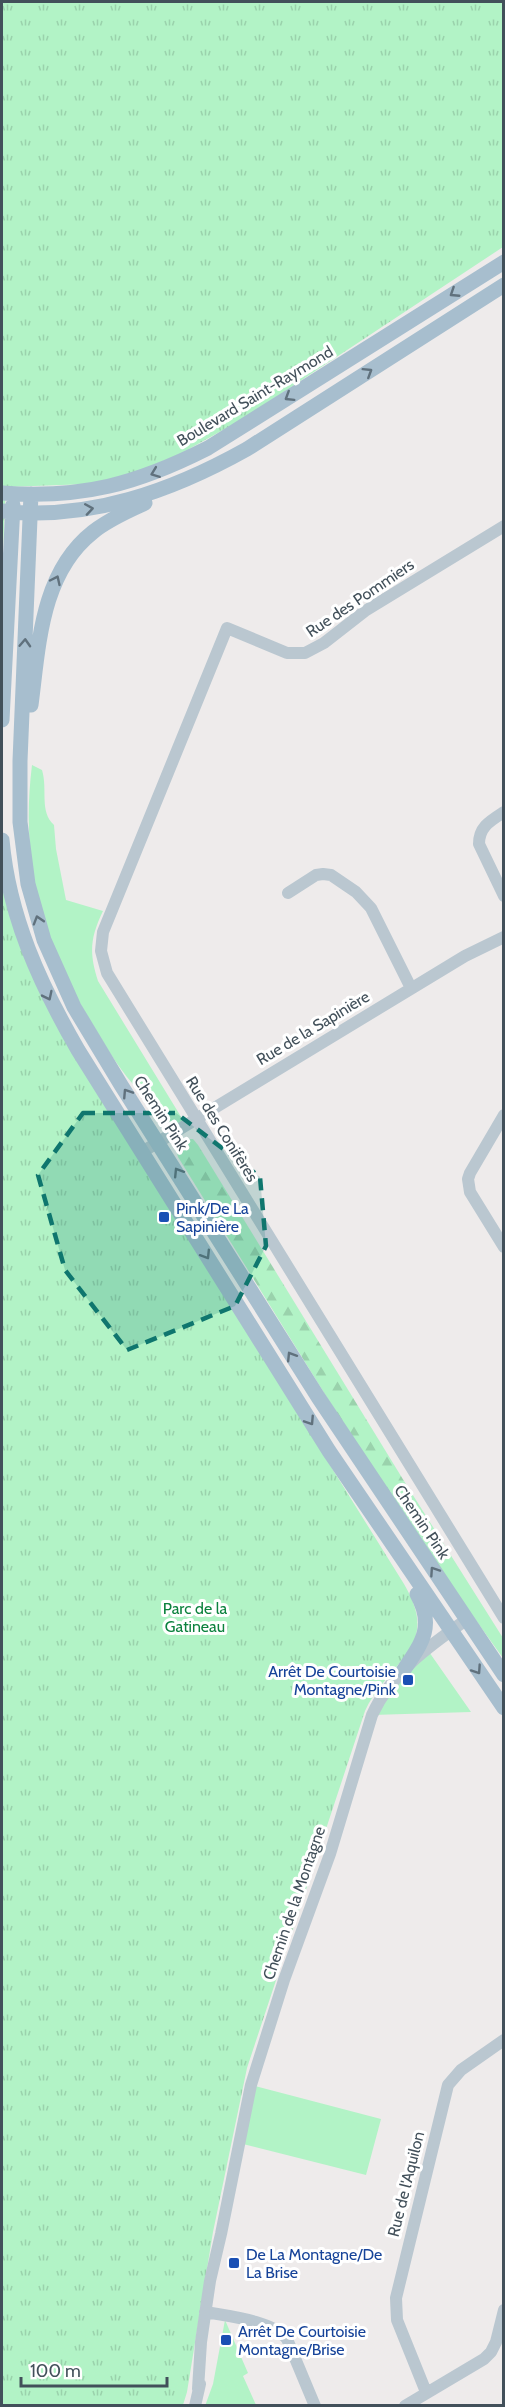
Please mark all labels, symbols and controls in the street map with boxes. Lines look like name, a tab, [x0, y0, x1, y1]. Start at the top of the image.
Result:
one-way arrow	[450, 286, 460, 298]
street label: Boulevard Saint-Raymond	[174, 342, 336, 450]
one-way arrow	[361, 368, 372, 379]
one-way arrow	[285, 390, 295, 402]
one-way arrow	[151, 466, 162, 478]
one-way arrow	[84, 503, 93, 515]
street label: Rue des Pommiers	[302, 555, 418, 641]
one-way arrow	[48, 576, 60, 587]
one-way arrow	[18, 639, 31, 648]
one-way arrow	[32, 916, 45, 926]
street label: Rue de la Sapinière	[253, 987, 373, 1069]
one-way arrow	[41, 990, 52, 1000]
street label: Chemin Pink	[130, 1072, 193, 1155]
street label: Rue des Conifères	[182, 1073, 262, 1186]
one-way arrow	[122, 1089, 134, 1099]
one-way arrow	[173, 1168, 185, 1178]
place label: Pink/De La Sapinière	[176, 1199, 249, 1236]
marker: Pink/De La Sapinière	[157, 1210, 171, 1224]
one-way arrow	[199, 1249, 211, 1259]
one-way arrow	[287, 1352, 299, 1362]
one-way arrow	[302, 1414, 313, 1425]
street label: Chemin Pink	[390, 1481, 454, 1563]
one-way arrow	[429, 1567, 441, 1577]
park label: Parc de la Gatineau	[163, 1599, 228, 1636]
place label: Arrêt De Courtoisie Montagne/Pink	[268, 1662, 397, 1699]
one-way arrow	[469, 1663, 480, 1674]
marker: Arrêt De Courtoisie Montagne/Pink	[401, 1673, 415, 1687]
street label: Chemin de la Montagne	[259, 1824, 329, 1982]
street label: Rue de l'Aquilon	[384, 2129, 428, 2239]
place label: De La Montagne/De La Brise	[246, 2245, 382, 2282]
marker: De La Montagne/De La Brise	[227, 2256, 241, 2270]
place label: Arrêt De Courtoisie Montagne/Brise	[238, 2322, 366, 2359]
marker: Arrêt De Courtoisie Montagne/Brise	[219, 2333, 233, 2347]
scale bar	[21, 2350, 166, 2388]
text: 100 m	[30, 2360, 81, 2382]

